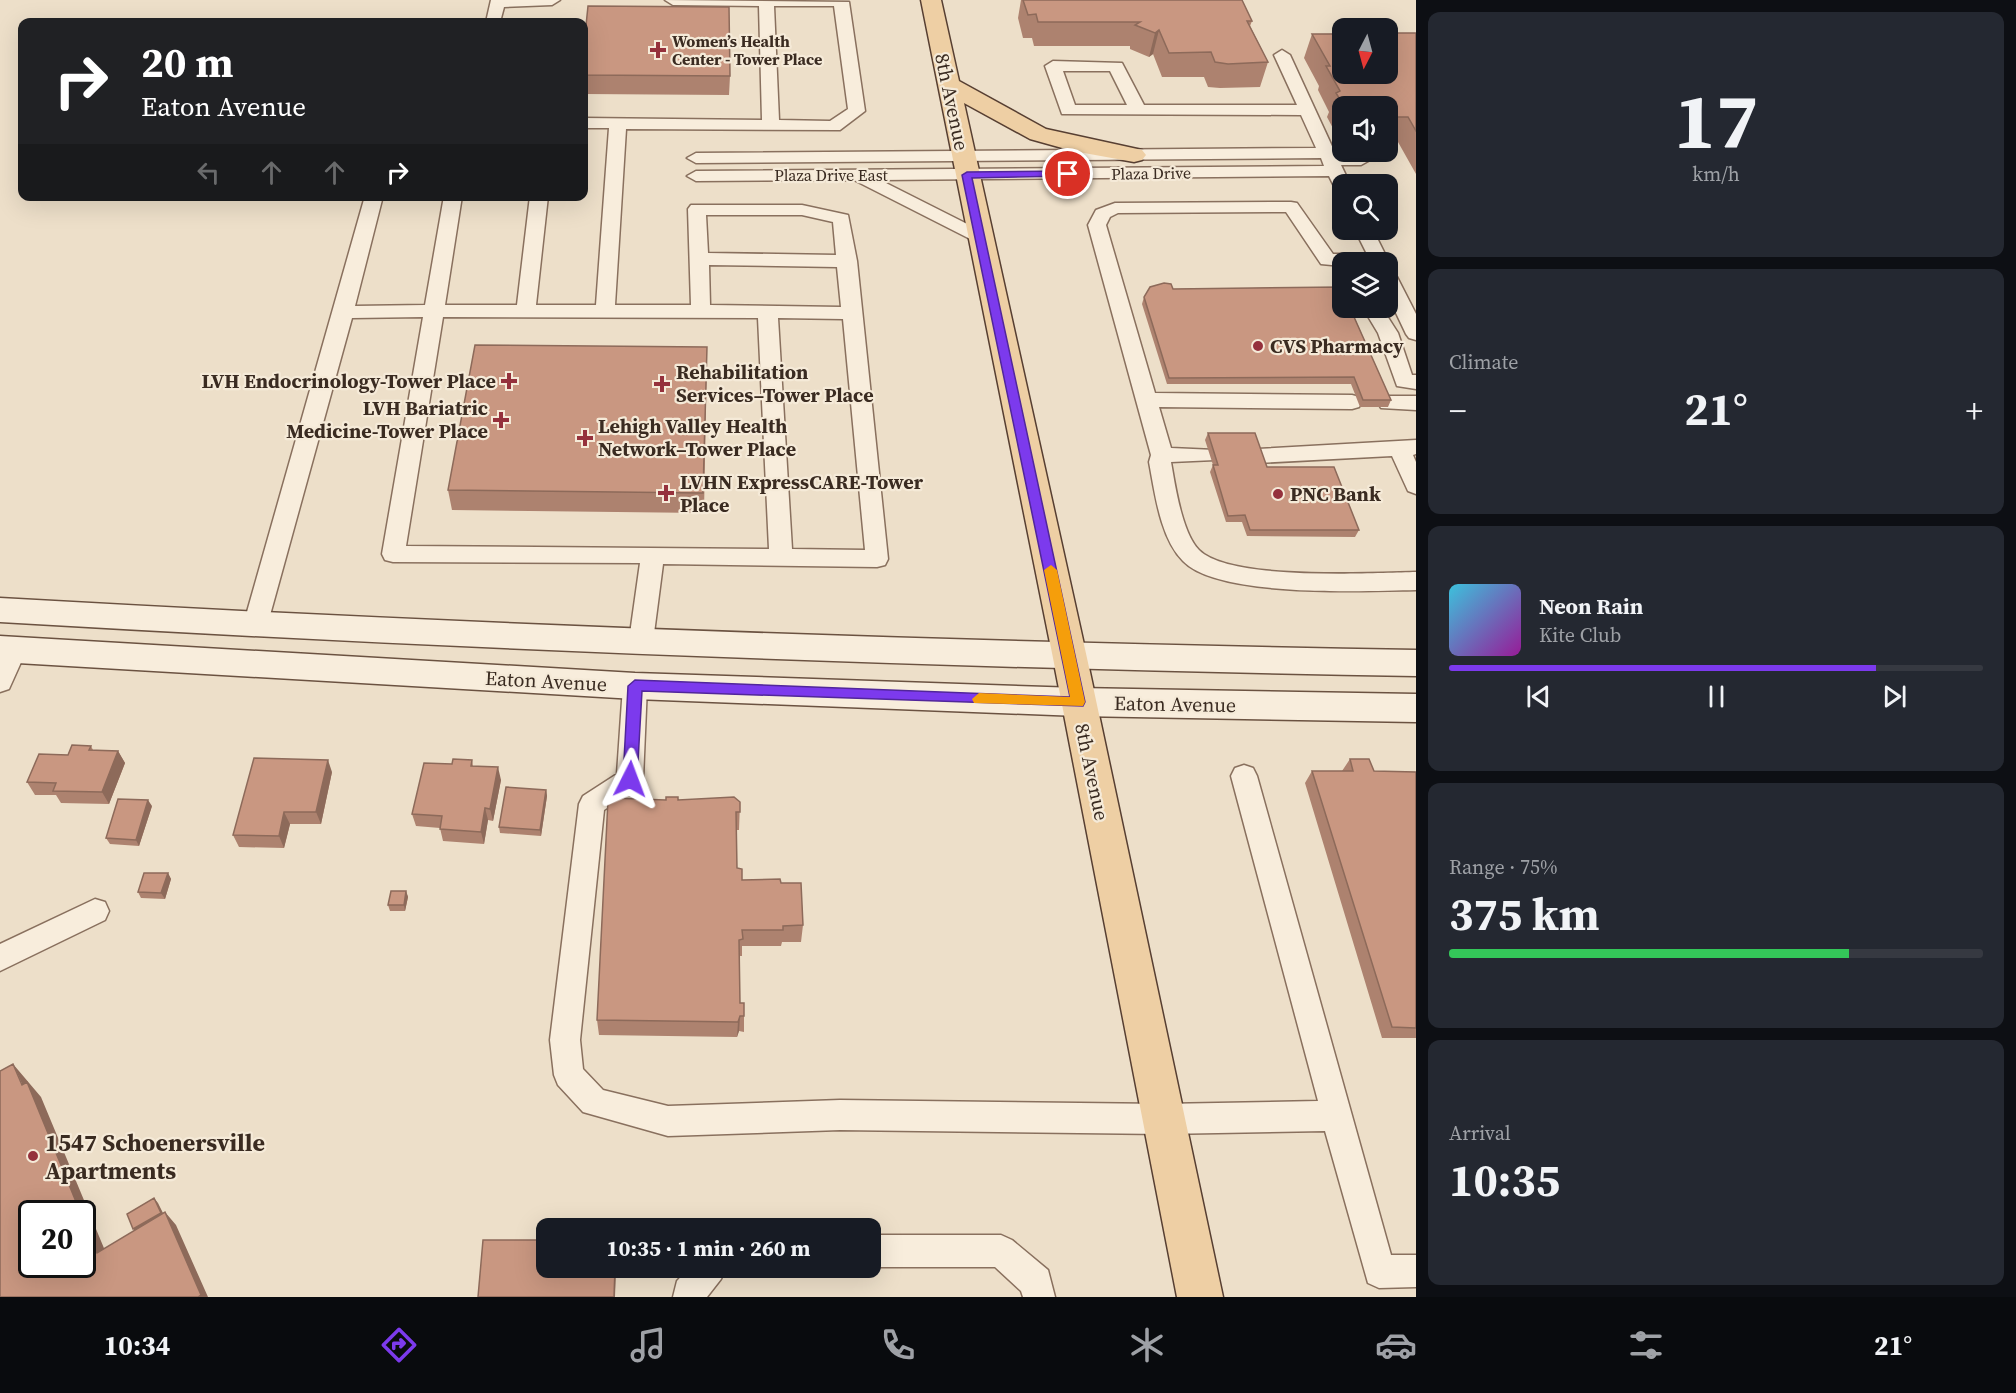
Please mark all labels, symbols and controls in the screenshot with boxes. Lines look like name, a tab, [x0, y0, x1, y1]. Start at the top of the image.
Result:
north arrow	[1332, 18, 1398, 84]
map controls	[1332, 18, 1398, 318]
place label: Women’s Health Center - Tower Place	[672, 30, 822, 70]
text: 20 m	[141, 33, 234, 91]
marker: Women’s Health Center - Tower Place	[649, 41, 667, 59]
icon: right	[42, 42, 120, 120]
street label: 8th Avenue	[928, 51, 976, 153]
text: 17	[1674, 67, 1758, 174]
text: Eaton Avenue	[141, 88, 306, 125]
button: sound	[1332, 96, 1398, 162]
pin	[1042, 148, 1093, 199]
icon: left	[192, 156, 225, 189]
icon: ahead	[255, 156, 288, 189]
icon: ahead	[318, 156, 351, 189]
icon: right	[381, 156, 414, 189]
icon: arrive	[1051, 157, 1084, 190]
text: km/h	[1692, 160, 1740, 188]
street label: Plaza Drive	[1111, 161, 1191, 185]
street label: Plaza Drive East	[774, 164, 889, 186]
button: search	[1332, 174, 1398, 240]
button: layers	[1332, 252, 1398, 318]
place label: CVS Pharmacy	[1270, 332, 1404, 360]
marker: CVS Pharmacy	[1251, 339, 1265, 353]
text: Climate	[1449, 348, 1518, 376]
place label: Rehabilitation Services–Tower Place	[676, 358, 874, 409]
place label: LVH Endocrinology-Tower Place	[202, 367, 496, 395]
marker: LVH Endocrinology-Tower Place	[500, 372, 518, 390]
marker: Rehabilitation Services–Tower Place	[653, 375, 671, 393]
text: 21°	[1684, 378, 1748, 440]
text: −	[1449, 388, 1467, 433]
text: +	[1965, 388, 1983, 433]
place label: LVH Bariatric Medicine-Tower Place	[286, 394, 488, 445]
marker: LVH Bariatric Medicine-Tower Place	[492, 411, 510, 429]
place label: Lehigh Valley Health Network–Tower Place	[598, 412, 796, 463]
marker: Lehigh Valley Health Network–Tower Place	[576, 429, 594, 447]
place label: LVHN ExpressCARE-Tower Place	[680, 468, 924, 519]
place label: PNC Bank	[1290, 480, 1381, 508]
marker: LVHN ExpressCARE-Tower Place	[657, 484, 675, 502]
marker: PNC Bank	[1271, 487, 1285, 501]
text: Neon Rain	[1539, 591, 1643, 621]
text: Kite Club	[1539, 621, 1621, 649]
street label: Eaton Avenue	[484, 664, 608, 698]
icon: previous	[1522, 680, 1555, 713]
icon: pause	[1700, 680, 1733, 713]
icon: next	[1878, 680, 1911, 713]
street label: Eaton Avenue	[1114, 689, 1236, 719]
street label: 8th Avenue	[1068, 721, 1116, 823]
position arrow	[598, 747, 662, 811]
text: Range · 75%	[1449, 853, 1558, 881]
text: 375 km	[1449, 883, 1600, 945]
text: Arrival	[1449, 1119, 1511, 1147]
place label: 1547 Schoenersville Apartments	[45, 1126, 265, 1187]
marker: 1547 Schoenersville Apartments	[26, 1149, 40, 1163]
text: 10:35	[1449, 1149, 1560, 1211]
speed limit sign: 20	[18, 1200, 96, 1278]
text: 10:35 · 1 min · 260 m	[607, 1233, 810, 1263]
icon: directions	[378, 1324, 420, 1366]
icon: music	[627, 1324, 669, 1366]
icon: phone	[877, 1324, 919, 1366]
icon: climate	[1126, 1324, 1168, 1366]
icon: car	[1375, 1324, 1417, 1366]
icon: filters	[1625, 1324, 1667, 1366]
text: 10:34	[104, 1327, 170, 1364]
text: 21°	[1874, 1327, 1912, 1364]

